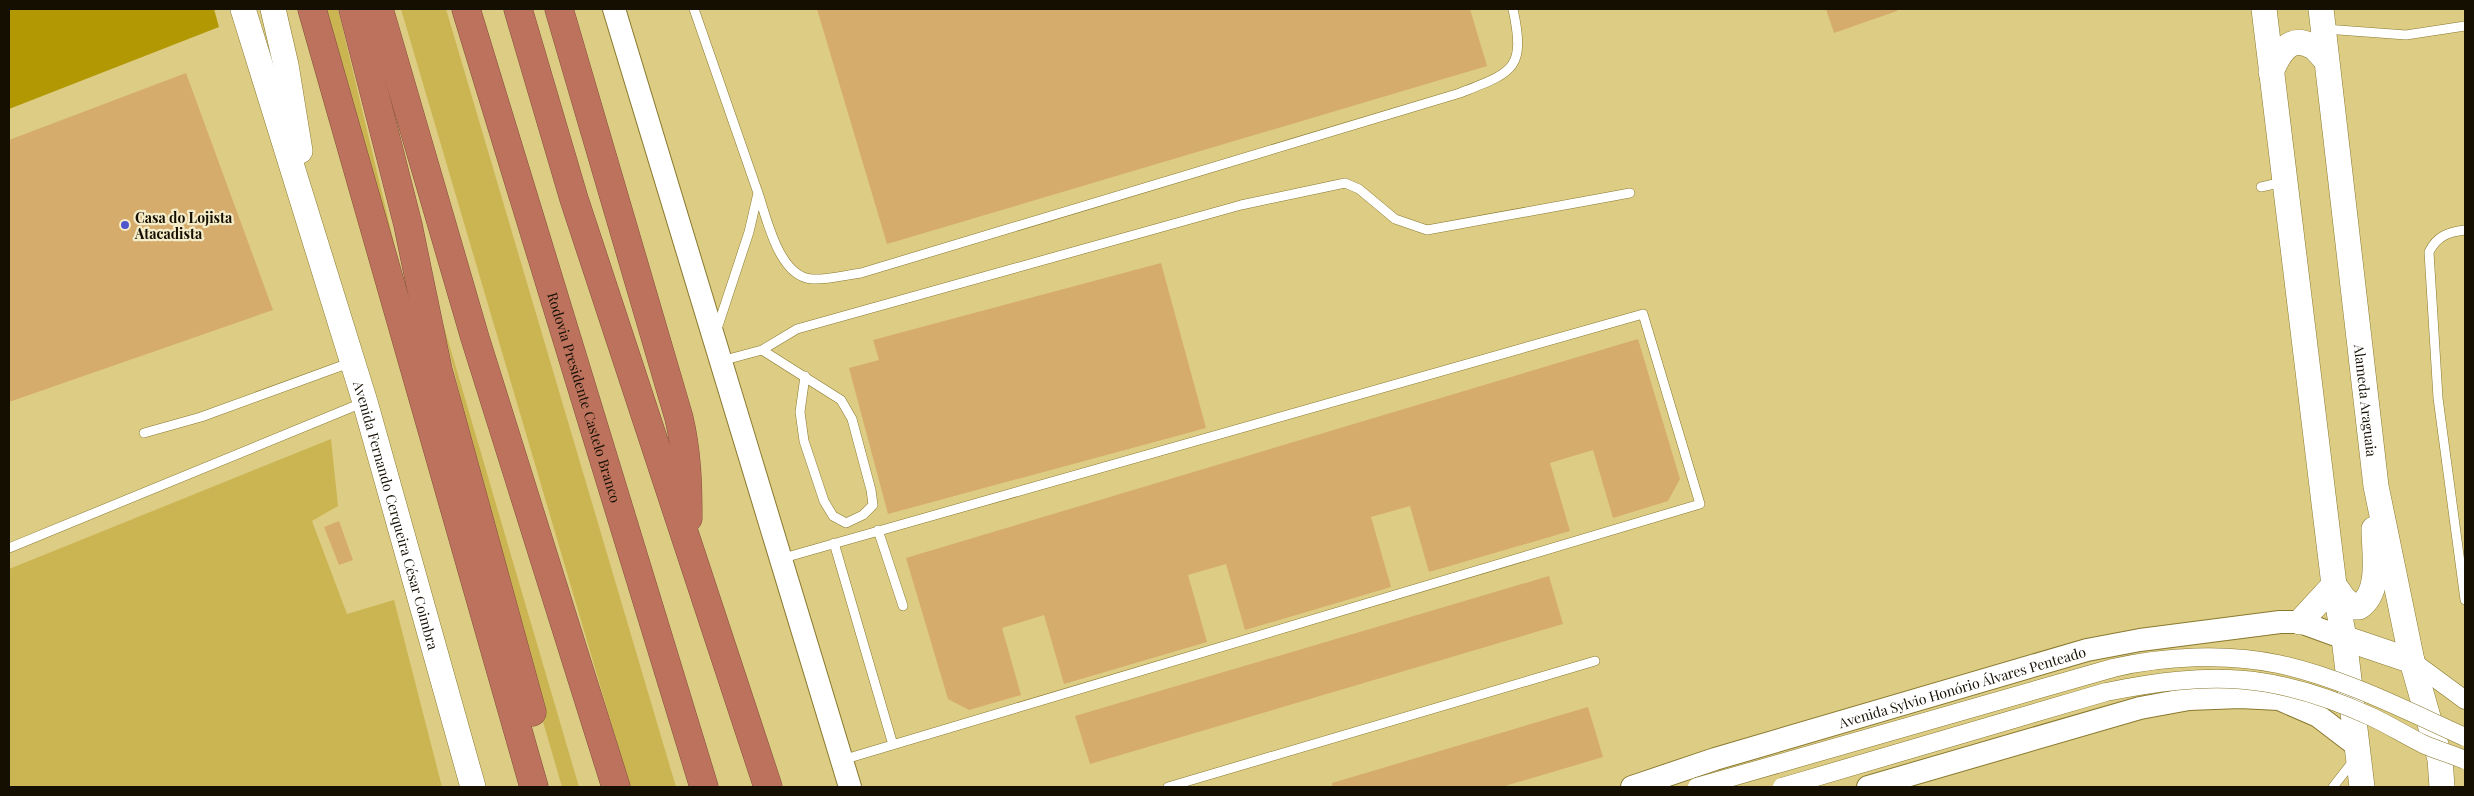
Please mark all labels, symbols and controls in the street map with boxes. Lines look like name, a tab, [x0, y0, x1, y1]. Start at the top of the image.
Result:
place label: Casa do Lojista Atacadista	[134, 208, 233, 243]
marker: Casa do Lojista Atacadista	[119, 219, 131, 231]
street label: Rodovia Presidente Castelo Branco	[544, 290, 626, 505]
street label: Alameda Araguaia	[2350, 342, 2382, 458]
street label: Avenida Fernando Cerqueira César Coimbra	[349, 377, 443, 652]
street label: Avenida Sylvio Honório Álvares Penteado	[1835, 641, 2088, 732]

